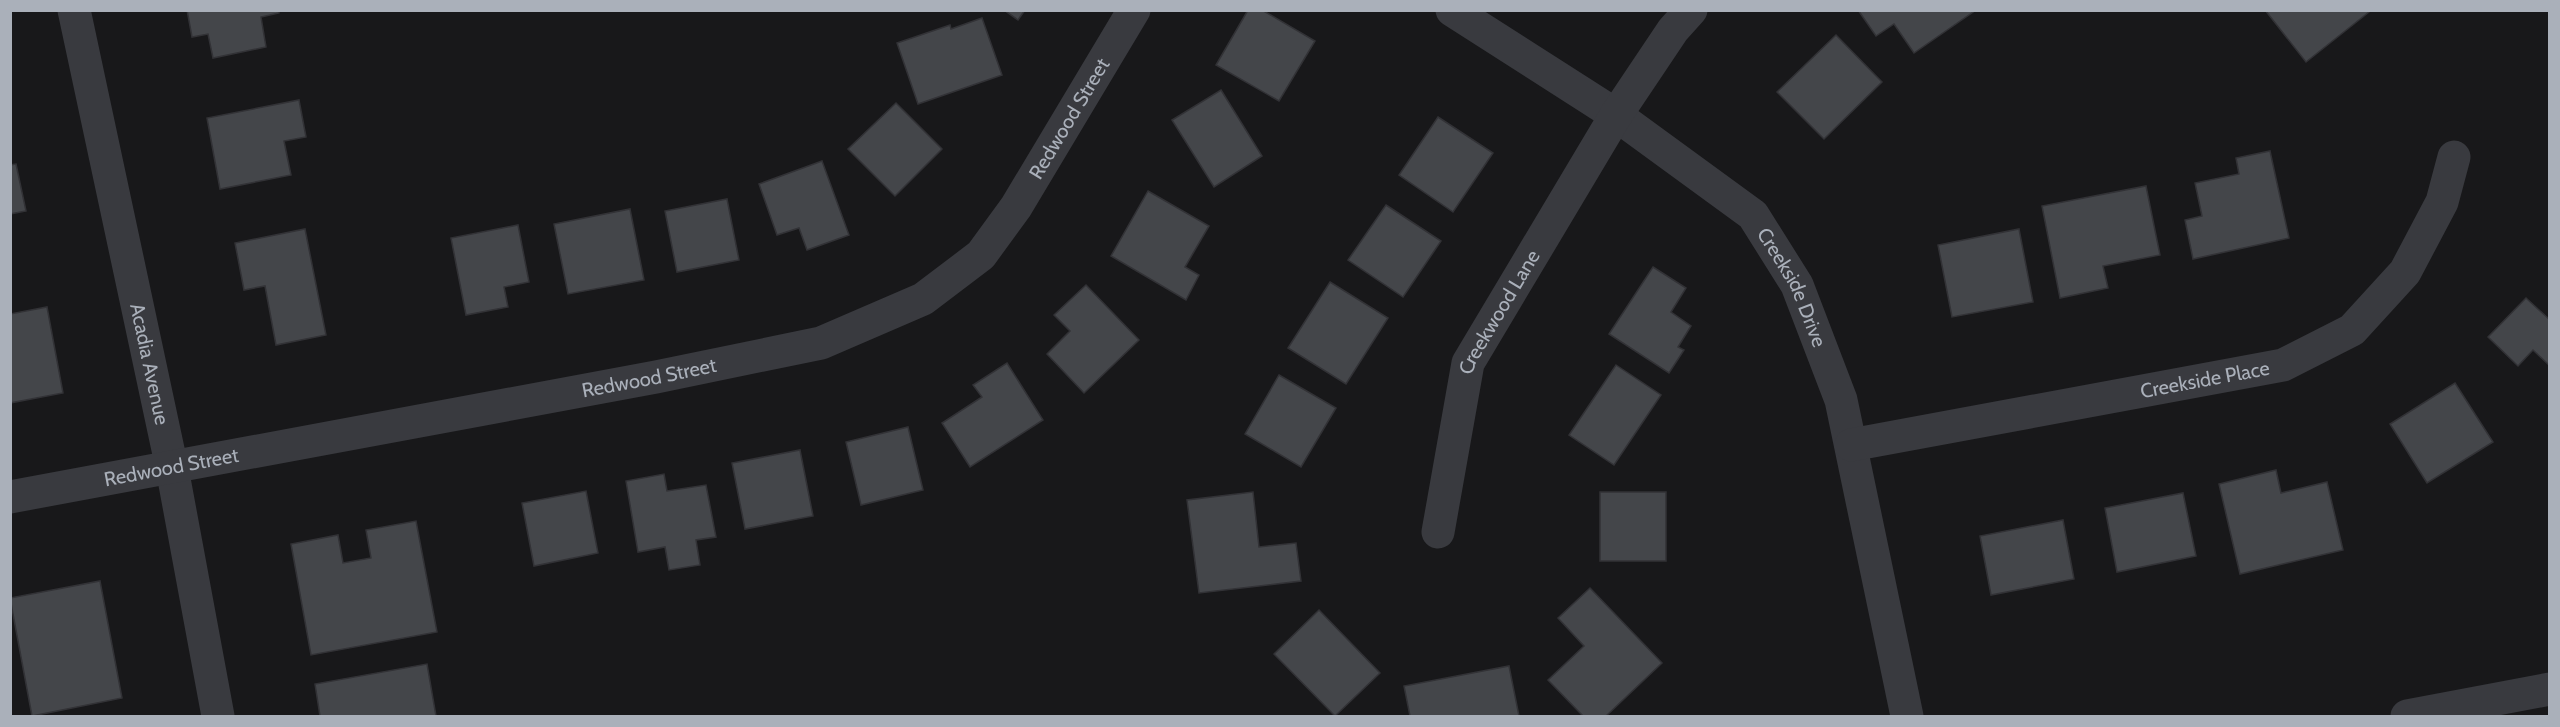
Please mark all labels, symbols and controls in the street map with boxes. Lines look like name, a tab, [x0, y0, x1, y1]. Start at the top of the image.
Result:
street label: Redwood Street	[1024, 54, 1115, 183]
street label: Creekside Drive	[1752, 223, 1832, 350]
street label: Creekwood Lane	[1454, 245, 1545, 376]
street label: Acadia Avenue	[125, 301, 174, 427]
street label: Redwood Street	[580, 353, 719, 403]
street label: Creekside Place	[2138, 356, 2272, 403]
street label: Redwood Street	[102, 443, 241, 491]

